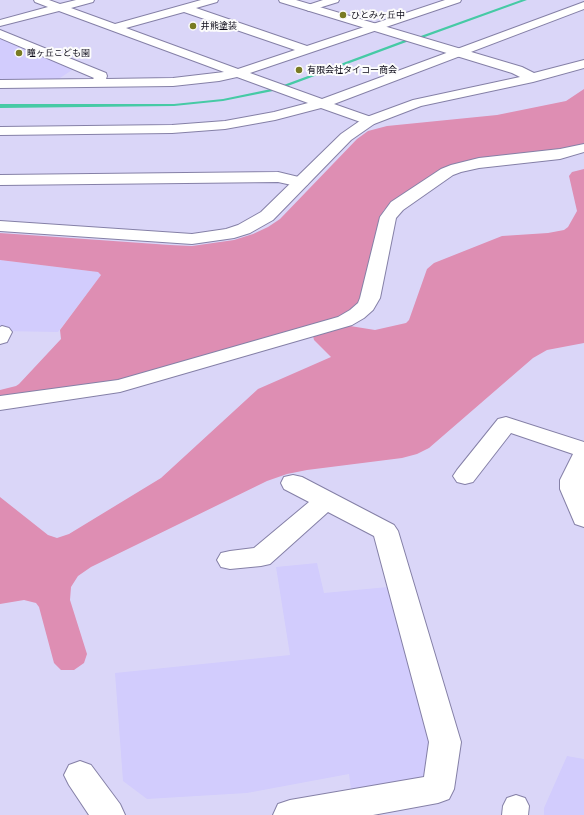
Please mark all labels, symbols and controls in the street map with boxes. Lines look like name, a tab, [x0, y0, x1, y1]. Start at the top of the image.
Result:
marker: ひとみヶ丘中	[338, 10, 348, 20]
place label: ひとみヶ丘中	[351, 10, 405, 20]
marker: 井熊塗装	[188, 21, 198, 31]
place label: 井熊塗装	[201, 21, 237, 31]
marker: 瞳ヶ丘こども園	[14, 48, 24, 58]
place label: 瞳ヶ丘こども園	[27, 48, 90, 58]
marker: 有限会社タイコー商会	[294, 65, 304, 75]
place label: 有限会社タイコー商会	[307, 65, 397, 75]

